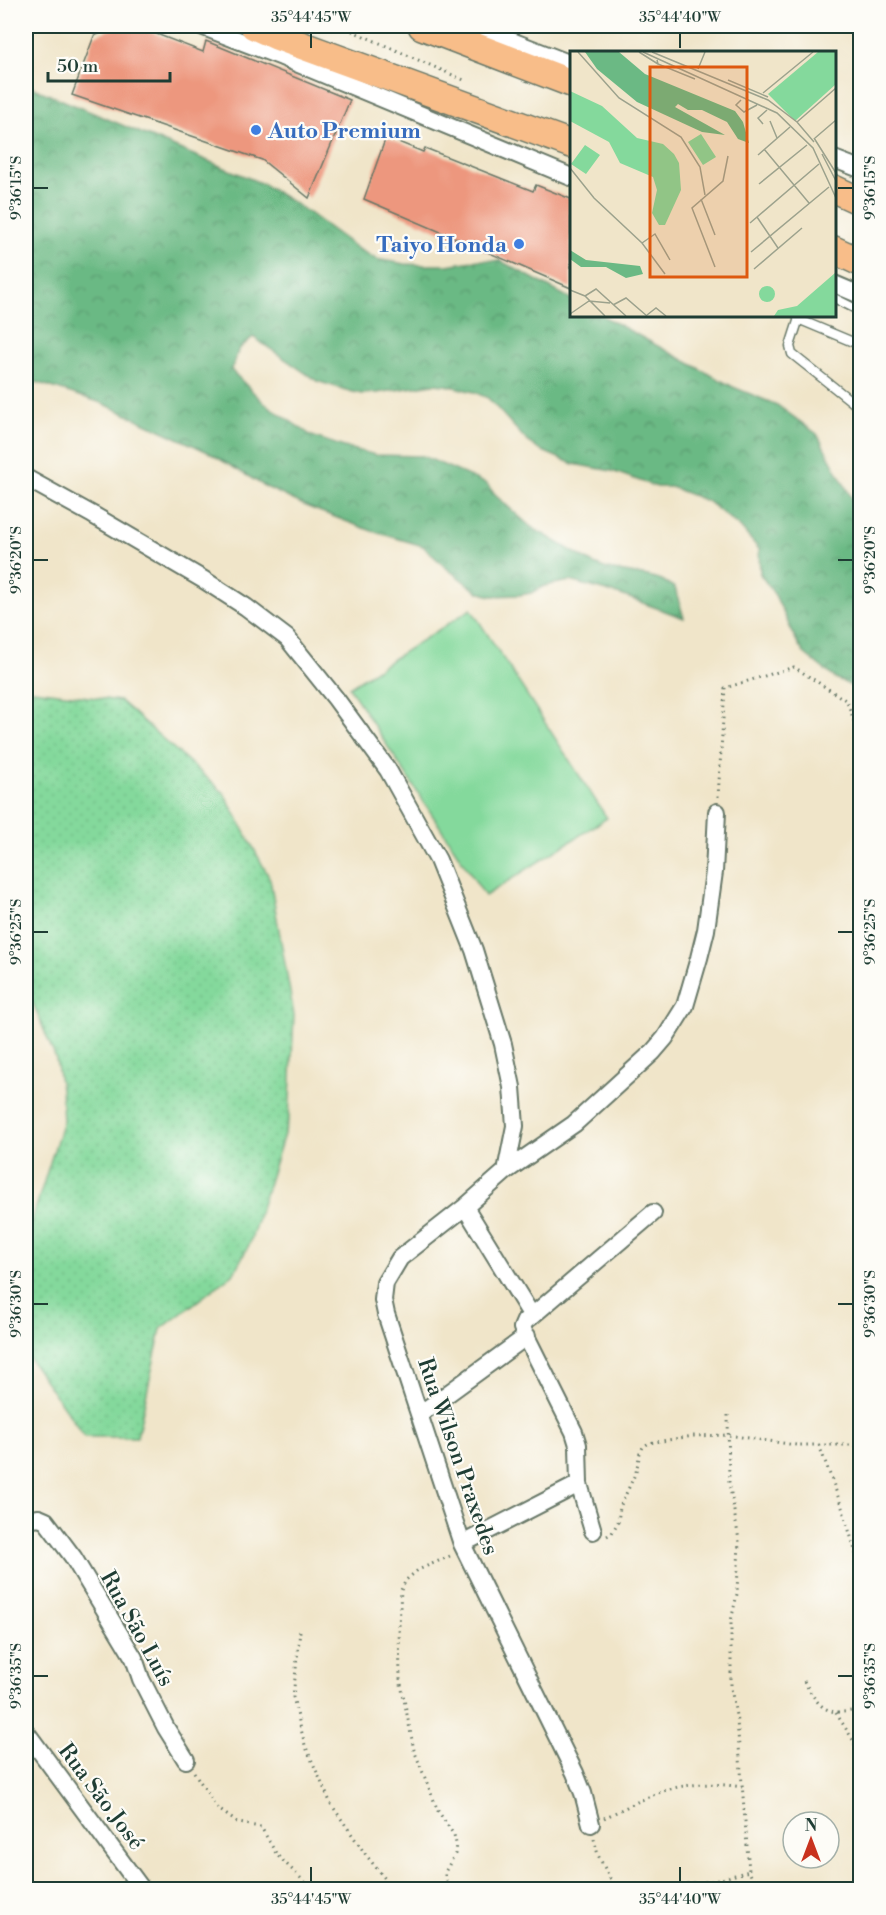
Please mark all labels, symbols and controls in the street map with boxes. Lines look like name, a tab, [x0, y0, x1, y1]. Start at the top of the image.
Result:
text: 35°44'45"W	[271, 8, 351, 27]
text: 35°44'40"W	[639, 8, 721, 27]
scale bar	[48, 45, 170, 83]
inset map	[570, 51, 835, 316]
text: 50 m	[57, 55, 99, 78]
place label: Auto Premium	[267, 118, 421, 145]
marker: Auto Premium	[249, 123, 263, 137]
text: 9°36'15"S	[7, 156, 26, 220]
text: 9°36'15"S	[861, 156, 880, 220]
place label: Taiyo Honda	[376, 232, 508, 259]
marker: Taiyo Honda	[512, 237, 526, 251]
text: 9°36'20"S	[7, 526, 26, 594]
text: 9°36'20"S	[861, 526, 880, 594]
text: 9°36'25"S	[7, 899, 26, 965]
text: 9°36'25"S	[861, 899, 880, 965]
text: 9°36'30"S	[7, 1270, 26, 1338]
text: 9°36'30"S	[861, 1270, 880, 1338]
street label: Rua Wilson Praxedes	[411, 1354, 504, 1559]
street label: Rua São Luís	[94, 1566, 180, 1691]
text: 9°36'35"S	[7, 1643, 26, 1709]
text: 9°36'35"S	[861, 1643, 880, 1709]
street label: Rua São José	[52, 1738, 150, 1856]
north arrow	[781, 1810, 841, 1870]
text: N	[805, 1816, 818, 1836]
text: 35°44'45"W	[271, 1890, 351, 1909]
text: 35°44'40"W	[639, 1890, 721, 1909]

